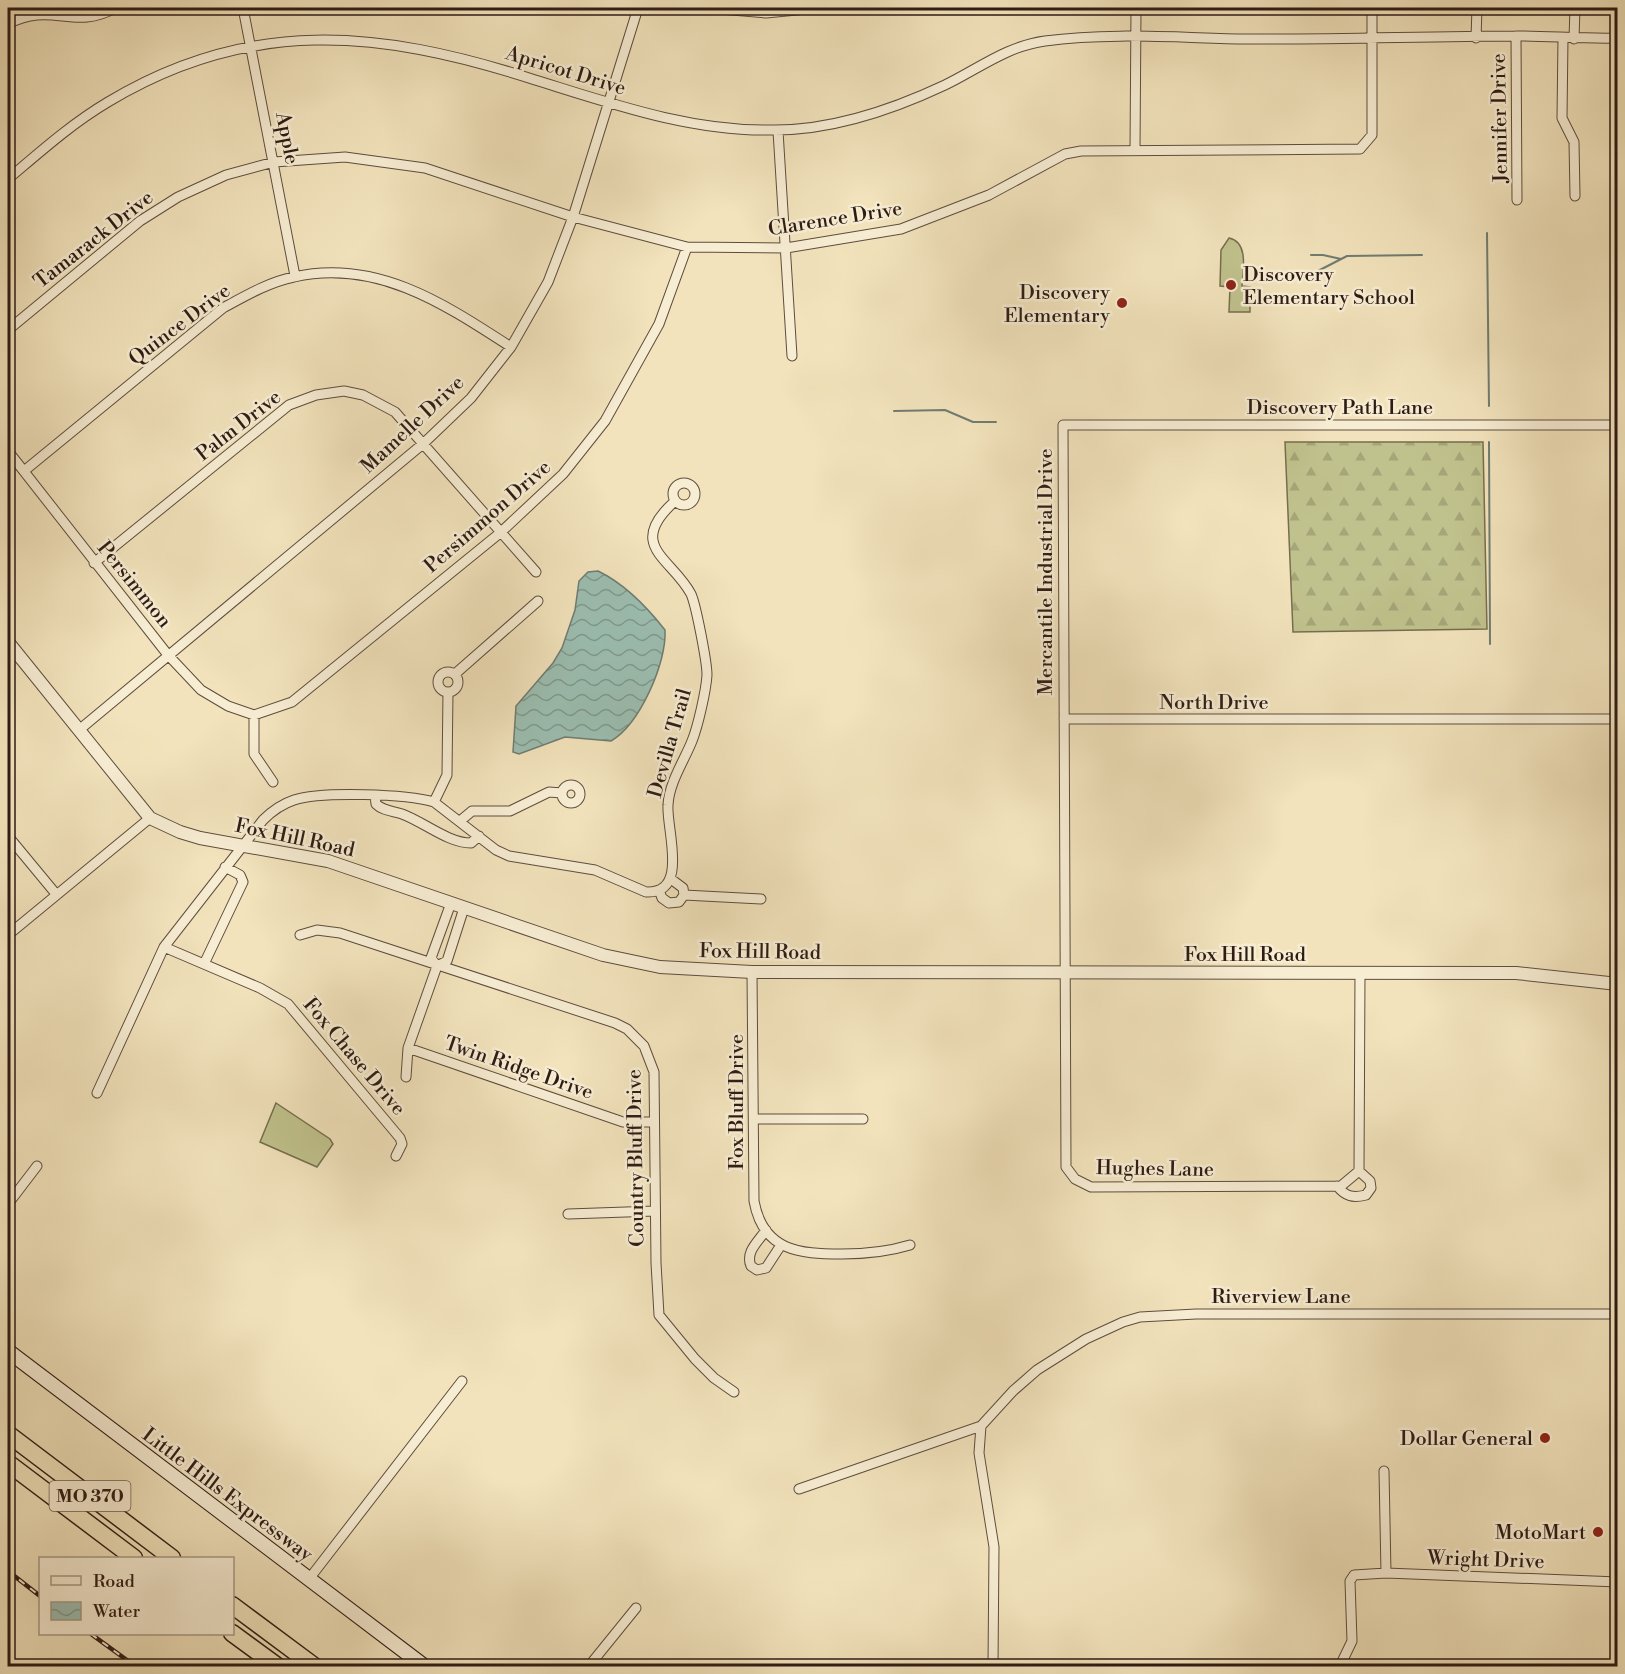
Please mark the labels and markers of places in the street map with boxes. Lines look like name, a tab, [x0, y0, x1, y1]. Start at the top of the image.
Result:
place label: Discovery Elementary School	[1243, 263, 1415, 311]
marker: Discovery Elementary School	[1224, 278, 1238, 292]
place label: Discovery Elementary	[1004, 281, 1110, 329]
marker: Discovery Elementary	[1115, 296, 1129, 310]
place label: Dollar General	[1400, 1427, 1533, 1452]
marker: Dollar General	[1538, 1431, 1552, 1445]
place label: MotoMart	[1495, 1521, 1586, 1546]
marker: MotoMart	[1591, 1525, 1605, 1539]

